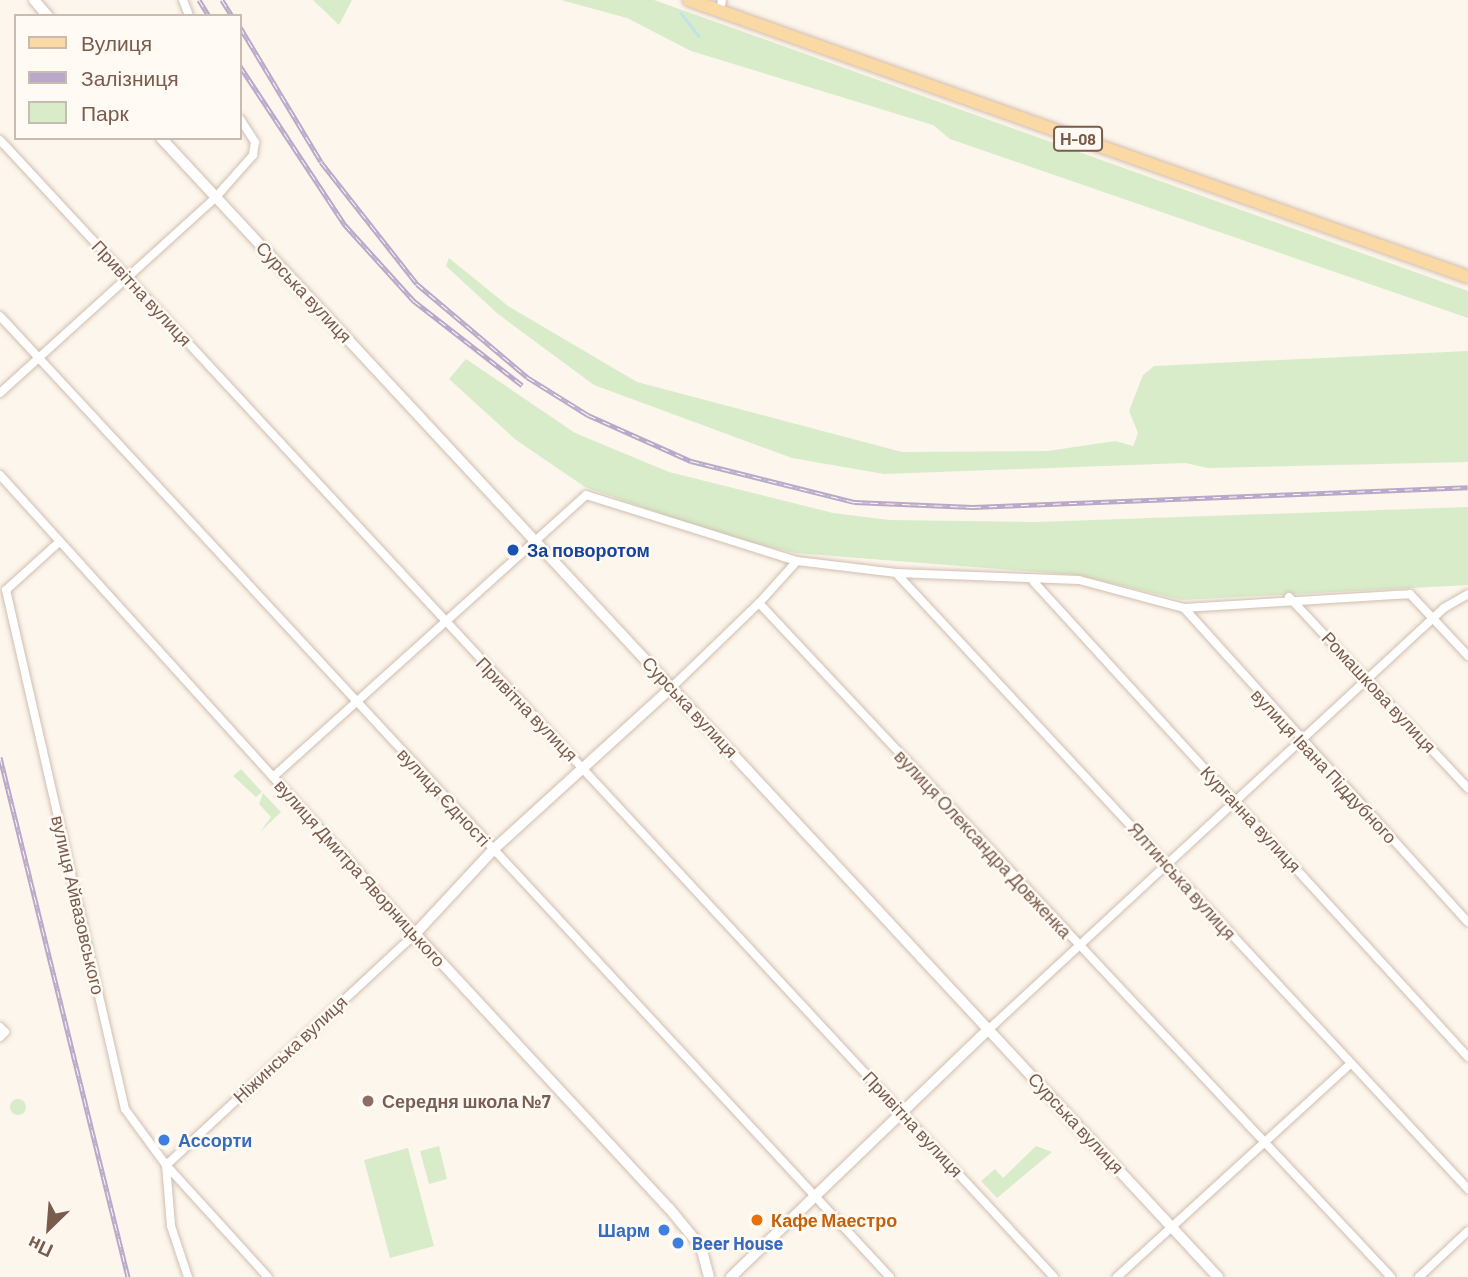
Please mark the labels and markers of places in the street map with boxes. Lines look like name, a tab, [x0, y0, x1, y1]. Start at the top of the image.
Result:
place label: За поворотом	[527, 539, 650, 561]
marker: За поворотом	[505, 542, 521, 558]
place label: Середня школа №7	[382, 1090, 551, 1112]
marker: Середня школа №7	[360, 1093, 376, 1109]
place label: Ассорти	[178, 1129, 252, 1151]
marker: Ассорти	[156, 1132, 172, 1148]
place label: Кафе Маестро	[771, 1209, 897, 1231]
marker: Кафе Маестро	[749, 1212, 765, 1228]
place label: Шарм	[598, 1219, 650, 1241]
marker: Шарм	[656, 1222, 672, 1238]
place label: Beer House	[692, 1232, 783, 1254]
marker: Beer House	[670, 1235, 686, 1251]

